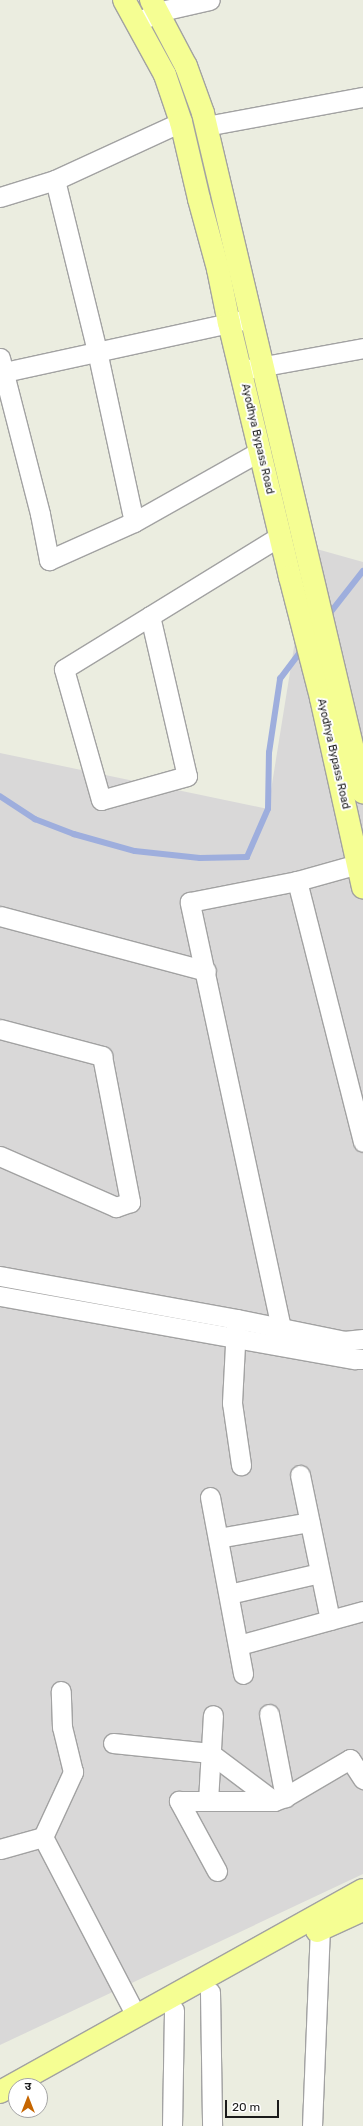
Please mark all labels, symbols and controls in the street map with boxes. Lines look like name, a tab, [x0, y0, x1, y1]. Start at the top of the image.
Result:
street label: Ayodhya Bypass Road	[238, 382, 276, 496]
street label: Ayodhya Bypass Road	[314, 697, 352, 811]
north arrow	[8, 2078, 48, 2118]
text: उ	[25, 2080, 31, 2093]
scale bar	[227, 2092, 281, 2118]
text: 20 m	[232, 2100, 260, 2114]

